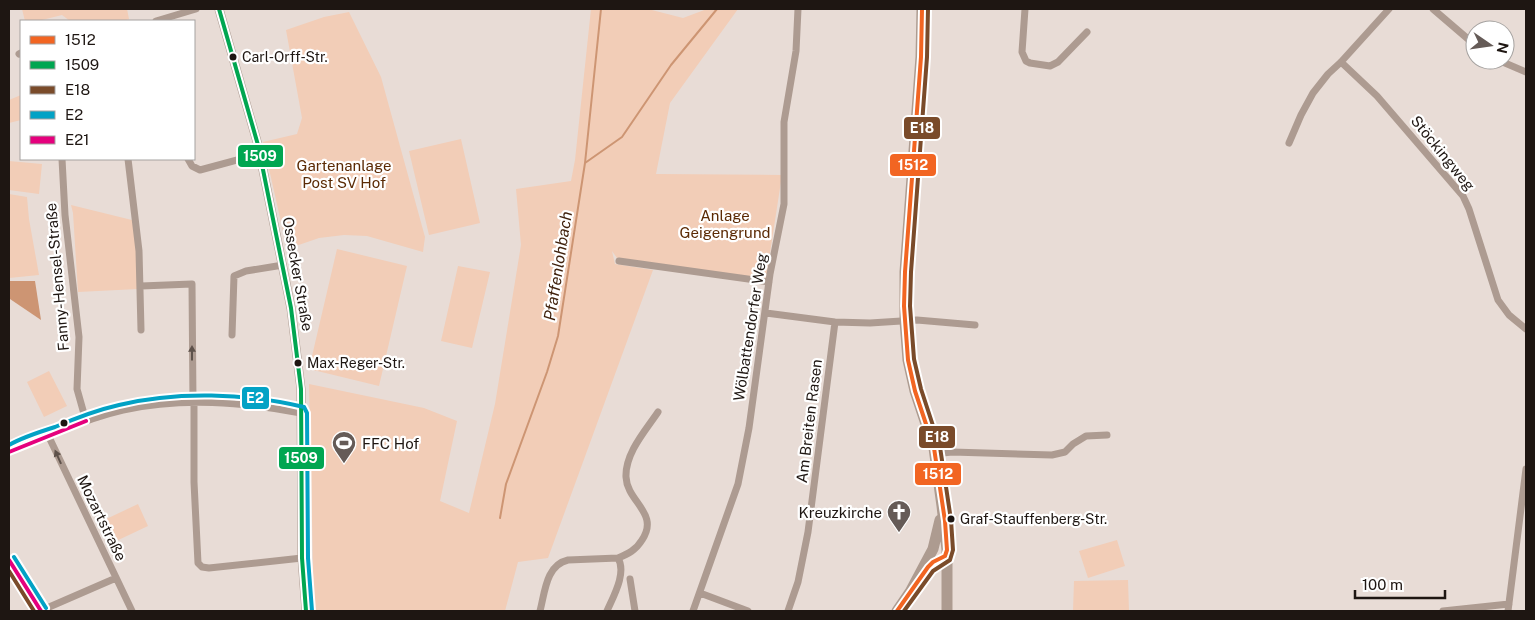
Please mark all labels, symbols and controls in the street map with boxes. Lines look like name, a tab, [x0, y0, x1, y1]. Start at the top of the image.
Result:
legend	[20, 20, 195, 160]
north arrow	[1465, 20, 1515, 70]
text: 1512	[65, 31, 96, 48]
text: N	[1494, 41, 1512, 55]
place label: Carl-Orff-Str.	[242, 49, 328, 65]
marker: Carl-Orff-Str.	[228, 52, 238, 62]
text: 1509	[65, 56, 99, 73]
text: E18	[65, 81, 90, 98]
text: E2	[65, 106, 83, 123]
street label: Stöckingweg	[1408, 112, 1478, 194]
line badge: E18	[903, 116, 941, 140]
text: E18	[910, 120, 934, 136]
text: E21	[65, 131, 89, 148]
line badge: 1509	[237, 144, 284, 168]
text: 1509	[243, 148, 277, 164]
line badge: 1512	[889, 153, 937, 177]
park label: Gartenanlage Post SV Hof	[297, 157, 392, 191]
text: 1512	[898, 157, 928, 173]
street label: Fanny-Hensel-Straße	[42, 202, 72, 352]
park label: Anlage Geigengrund	[679, 207, 771, 241]
water label: Pfaffenlohbach	[540, 210, 576, 322]
street label: Ossecker Straße	[280, 216, 316, 332]
street label: Wölbattendorfer Weg	[730, 252, 770, 402]
one-way arrow	[188, 345, 196, 361]
place label: Max-Reger-Str.	[307, 355, 405, 371]
marker: Max-Reger-Str.	[293, 358, 303, 368]
street label: Am Breiten Rasen	[793, 358, 825, 484]
line badge: E2	[241, 386, 270, 410]
text: E2	[246, 390, 264, 406]
unlabelled marker	[59, 418, 69, 428]
line badge: E18	[918, 425, 956, 449]
text: E18	[925, 429, 949, 445]
sports icon: FFC Hof	[331, 430, 357, 464]
place label: FFC Hof	[362, 435, 419, 452]
line badge: 1509	[278, 446, 325, 470]
one-way arrow	[54, 450, 62, 464]
text: 1509	[284, 450, 318, 466]
line badge: 1512	[914, 462, 962, 486]
text: 1512	[923, 466, 953, 482]
street label: Mozartstraße	[74, 472, 130, 564]
church icon: Kreuzkirche	[886, 499, 912, 533]
place label: Kreuzkirche	[798, 504, 882, 521]
place label: Graf-Stauffenberg-Str.	[960, 511, 1107, 527]
marker: Graf-Stauffenberg-Str.	[946, 514, 956, 524]
scale bar	[1355, 568, 1445, 600]
text: 100 m	[1362, 576, 1403, 593]

